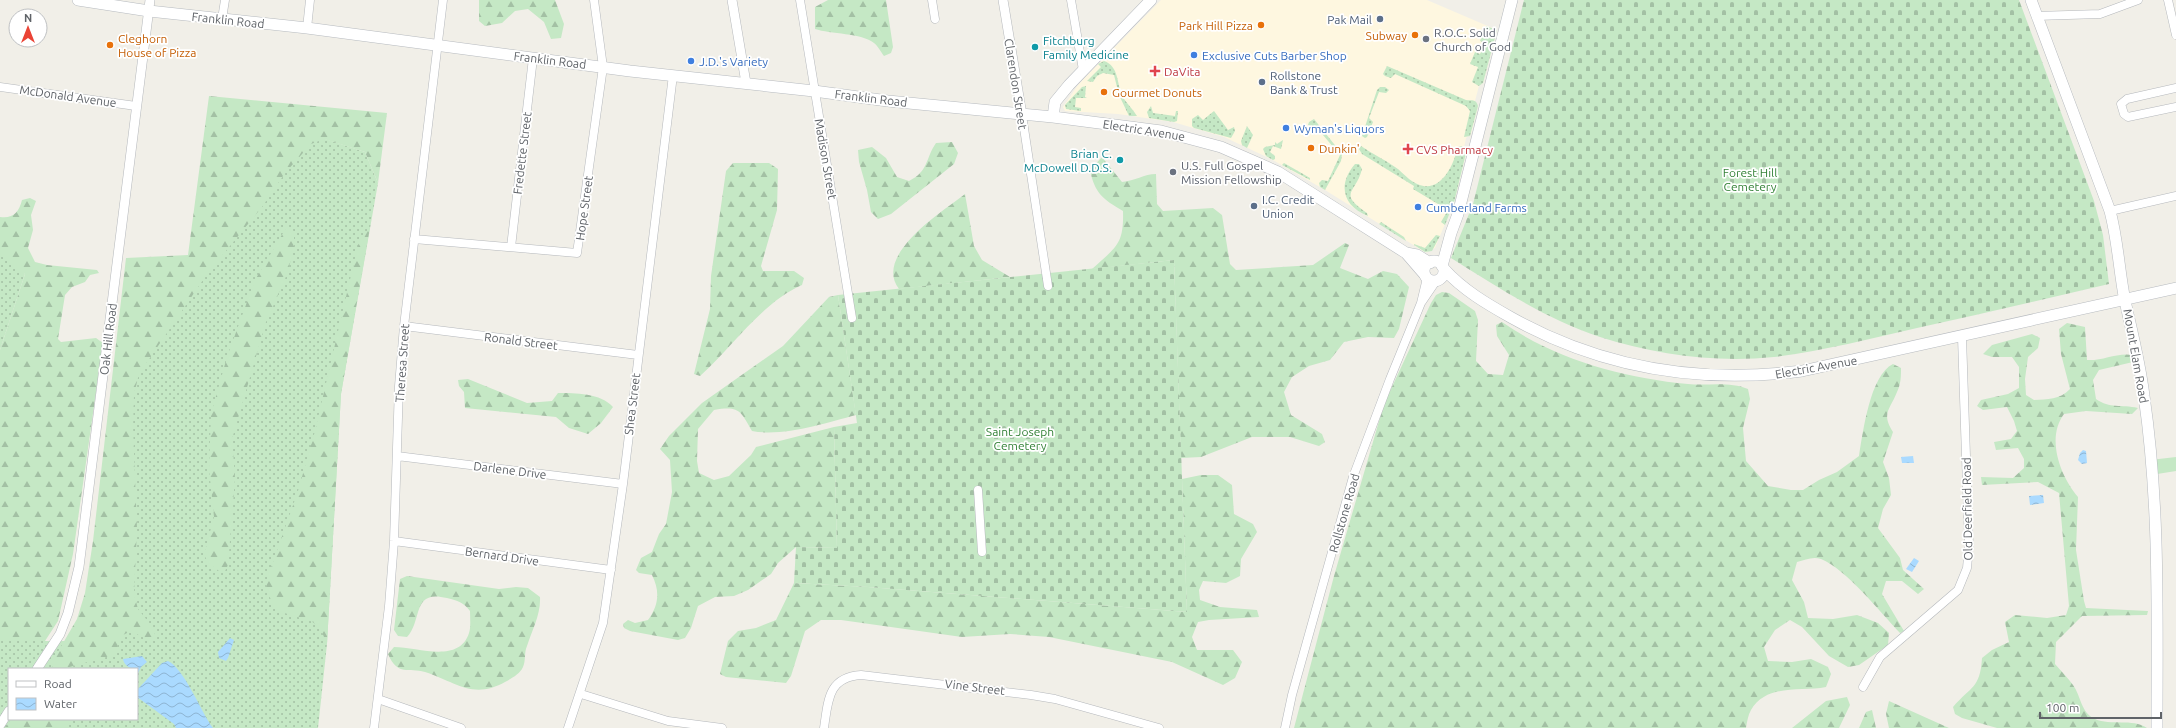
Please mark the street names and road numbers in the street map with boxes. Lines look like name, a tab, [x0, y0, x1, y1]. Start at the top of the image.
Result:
street label: Franklin Road	[191, 10, 265, 30]
street label: Clarendon Street	[1002, 38, 1030, 131]
street label: Franklin Road	[513, 49, 587, 71]
street label: McDonald Avenue	[19, 83, 117, 109]
street label: Franklin Road	[834, 87, 908, 109]
street label: Fredette Street	[510, 111, 534, 195]
street label: Electric Avenue	[1102, 117, 1186, 143]
street label: Madison Street	[812, 118, 840, 201]
street label: Hope Street	[573, 174, 595, 241]
street label: Oak Hill Road	[97, 302, 119, 376]
street label: Mount Elam Road	[2121, 308, 2151, 404]
street label: Theresa Street	[393, 323, 411, 403]
street label: Ronald Street	[484, 330, 559, 352]
street label: Electric Avenue	[1774, 353, 1858, 381]
street label: Shea Street	[622, 372, 642, 436]
street label: Old Deerfield Road	[1960, 457, 1974, 561]
street label: Darlene Drive	[473, 459, 547, 481]
street label: Rollstone Road	[1327, 472, 1361, 554]
street label: Bernard Drive	[464, 544, 540, 568]
street label: Vine Street	[944, 677, 1006, 697]

